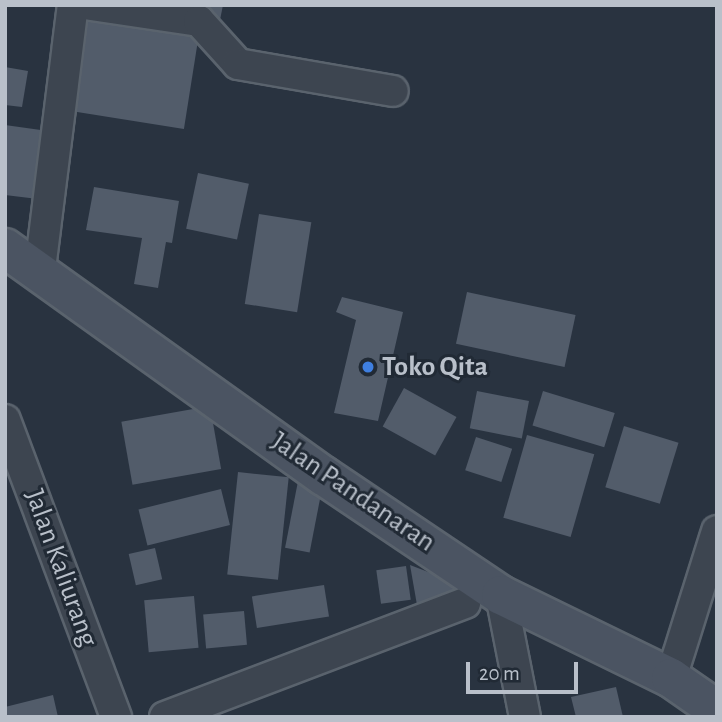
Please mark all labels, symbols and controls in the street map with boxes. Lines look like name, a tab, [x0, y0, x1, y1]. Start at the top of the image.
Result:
place label: Toko Qita	[382, 350, 488, 384]
marker: Toko Qita	[360, 359, 376, 375]
street label: Jalan Pandanaran	[265, 425, 441, 559]
street label: Jalan Kaliurang	[17, 485, 105, 651]
scale bar	[470, 648, 582, 692]
text: 20 m	[479, 663, 520, 684]

